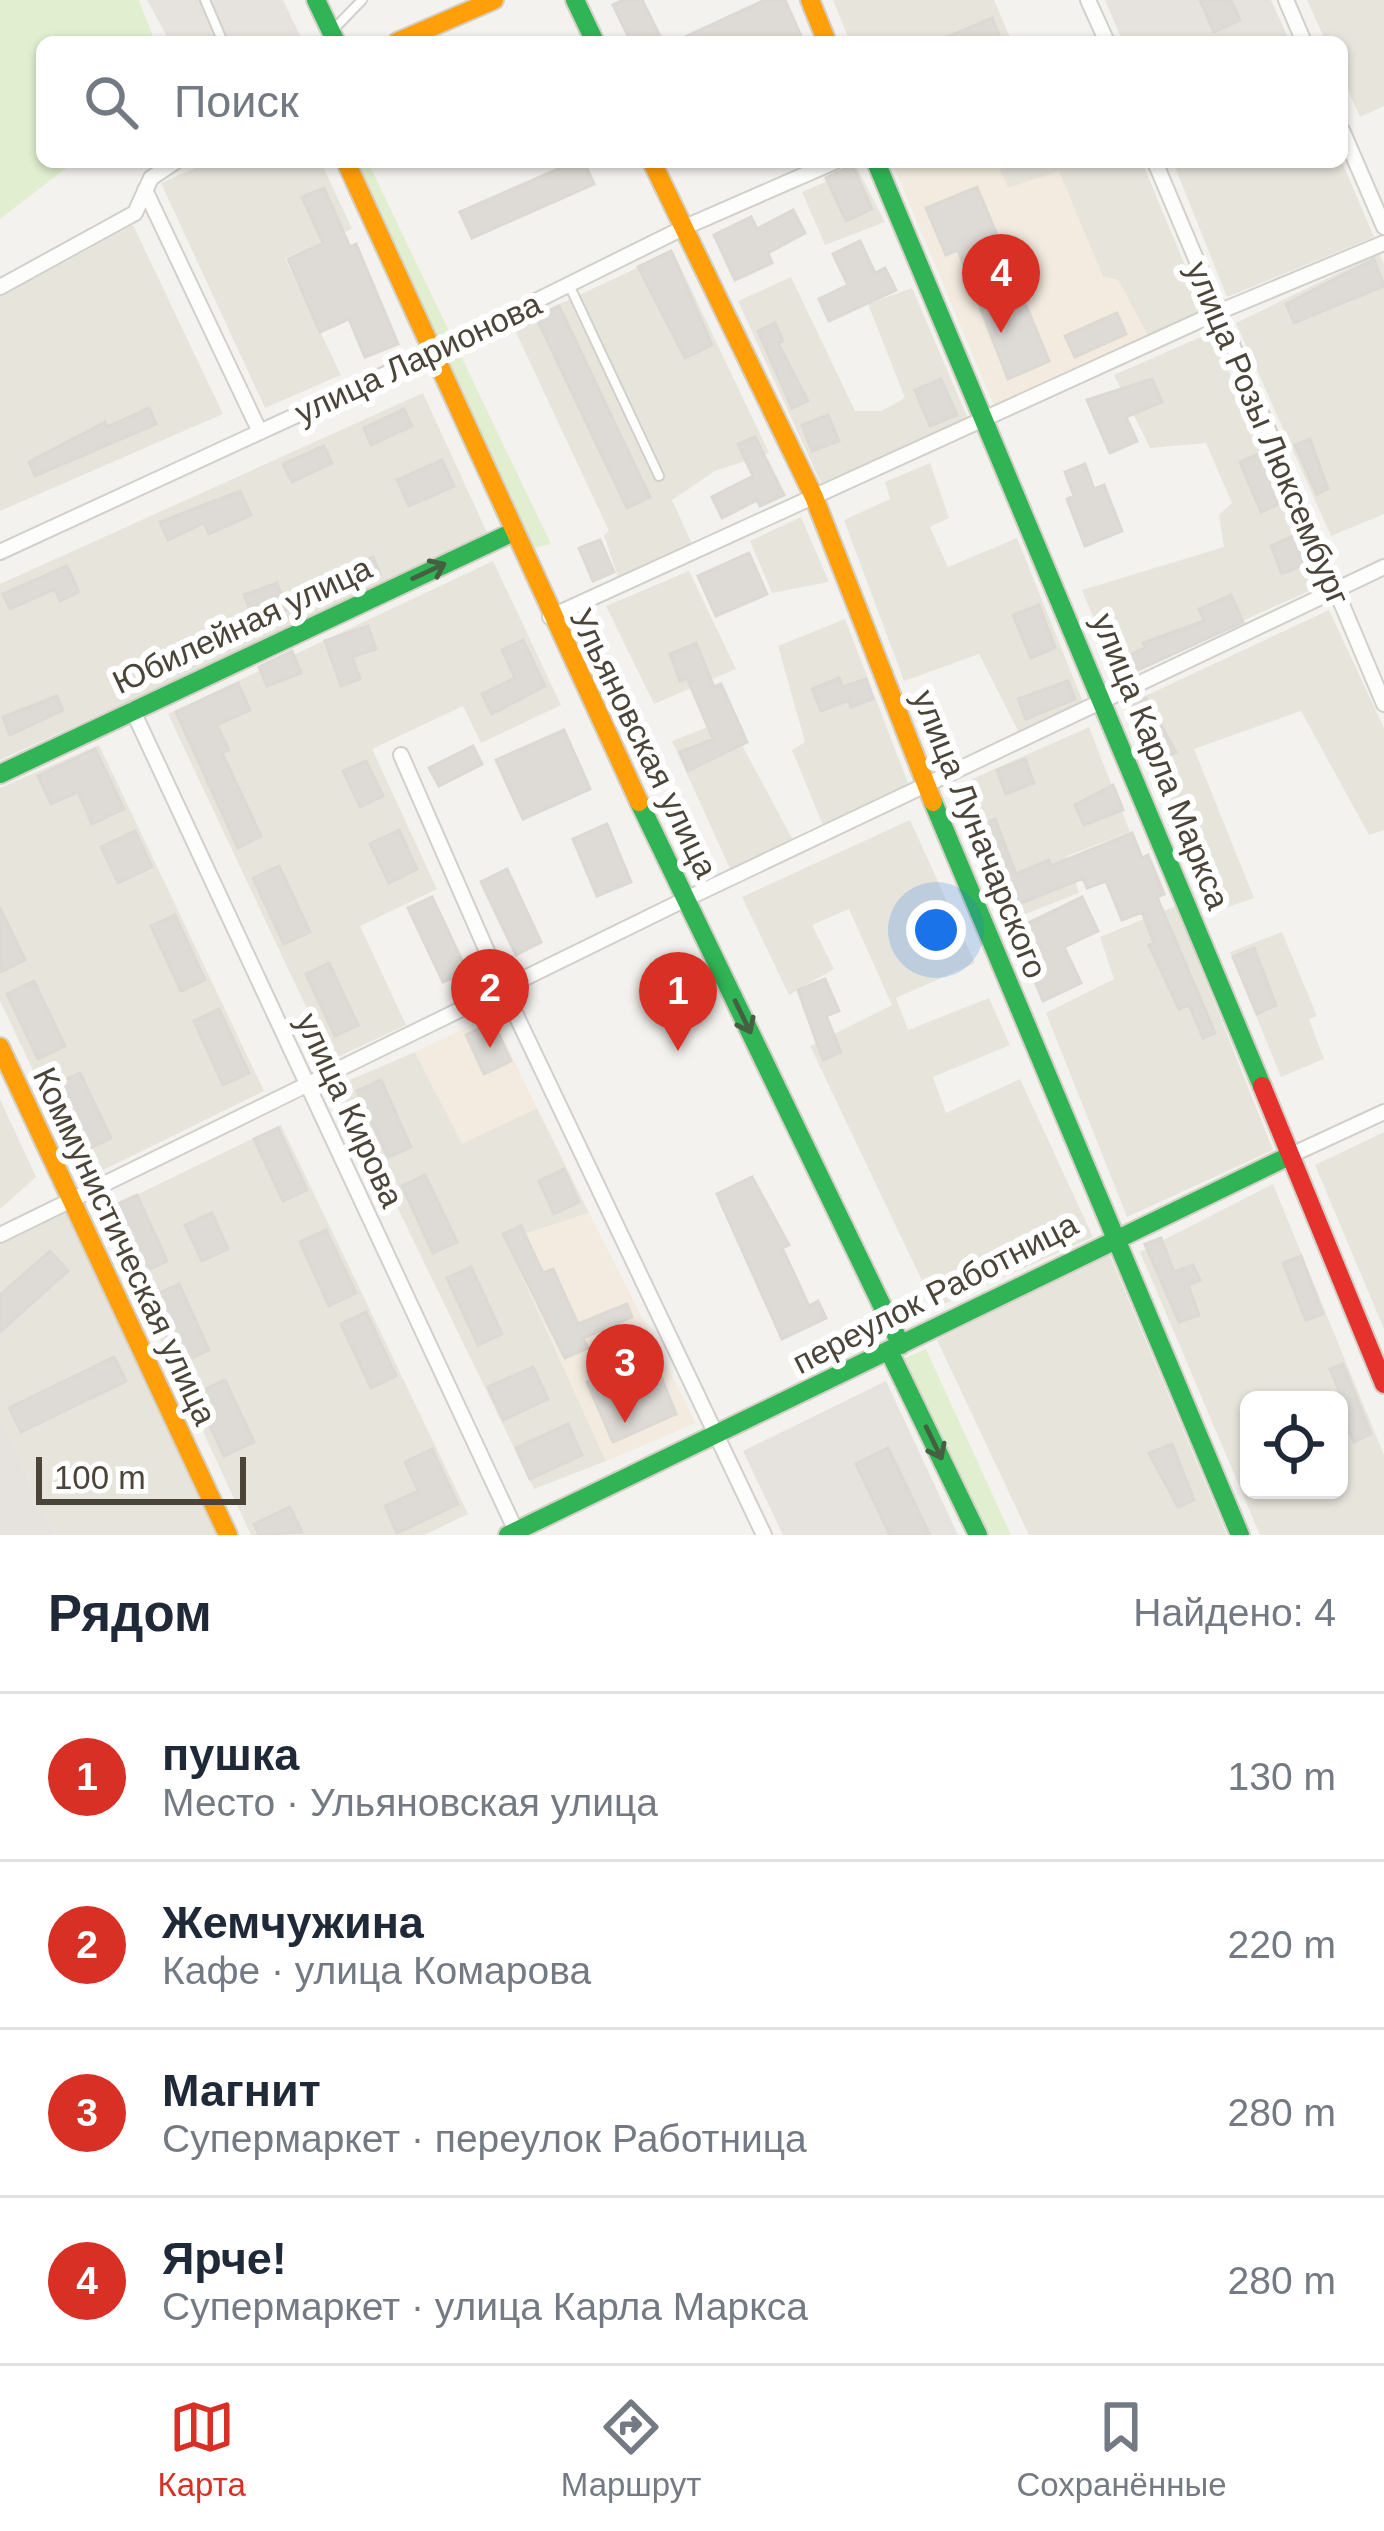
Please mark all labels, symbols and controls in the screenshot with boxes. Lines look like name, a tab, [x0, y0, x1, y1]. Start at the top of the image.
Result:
search box	[36, 36, 1348, 168]
icon: search	[78, 69, 144, 135]
text: Поиск	[174, 76, 299, 127]
pin: 4	[962, 234, 1040, 333]
street label: улица Розы Люксембург	[1179, 256, 1357, 610]
street label: улица Ларионова	[289, 285, 547, 431]
street label: Юбилейная улица	[107, 549, 378, 701]
one-way arrow	[410, 559, 446, 581]
street label: Ульяновская улица	[563, 603, 725, 884]
street label: улица Карла Маркса	[1085, 608, 1238, 915]
street label: улица Луначарского	[905, 685, 1055, 983]
your location	[906, 900, 966, 960]
pin: 2	[451, 949, 529, 1048]
pin: 1	[639, 952, 717, 1051]
one-way arrow	[733, 998, 755, 1034]
street label: улица Кирова	[289, 1007, 411, 1213]
street label: Коммунистическая улица	[26, 1062, 224, 1431]
street label: переулок Работница	[786, 1205, 1084, 1381]
pin: 3	[586, 1324, 664, 1423]
map controls	[1240, 1391, 1348, 1499]
button: locate	[1240, 1391, 1348, 1499]
one-way arrow	[923, 1425, 946, 1460]
scale bar	[36, 1451, 246, 1504]
text: 100 m	[54, 1459, 146, 1496]
text: Рядом	[48, 1585, 212, 1642]
text: Найдено: 4	[1133, 1591, 1336, 1634]
text: пушка	[162, 1729, 299, 1780]
text: 1	[76, 1755, 98, 1798]
text: 130 m	[1228, 1755, 1336, 1798]
text: Место · Ульяновская улица	[162, 1781, 658, 1824]
text: Жемчужина	[162, 1897, 424, 1948]
text: 2	[76, 1923, 98, 1966]
text: 220 m	[1228, 1923, 1336, 1966]
text: Кафе · улица Комарова	[162, 1949, 591, 1992]
text: Магнит	[162, 2065, 321, 2116]
text: 3	[76, 2091, 98, 2134]
text: 280 m	[1228, 2091, 1336, 2134]
text: Супермаркет · переулок Работница	[162, 2117, 807, 2160]
text: Ярче!	[162, 2233, 287, 2284]
text: 4	[76, 2259, 98, 2302]
text: 280 m	[1228, 2259, 1336, 2302]
text: Супермаркет · улица Карла Маркса	[162, 2285, 808, 2328]
tab: Карта	[157, 2394, 246, 2504]
tab: Маршрут	[561, 2394, 701, 2504]
tab: Сохранённые	[1016, 2394, 1227, 2504]

